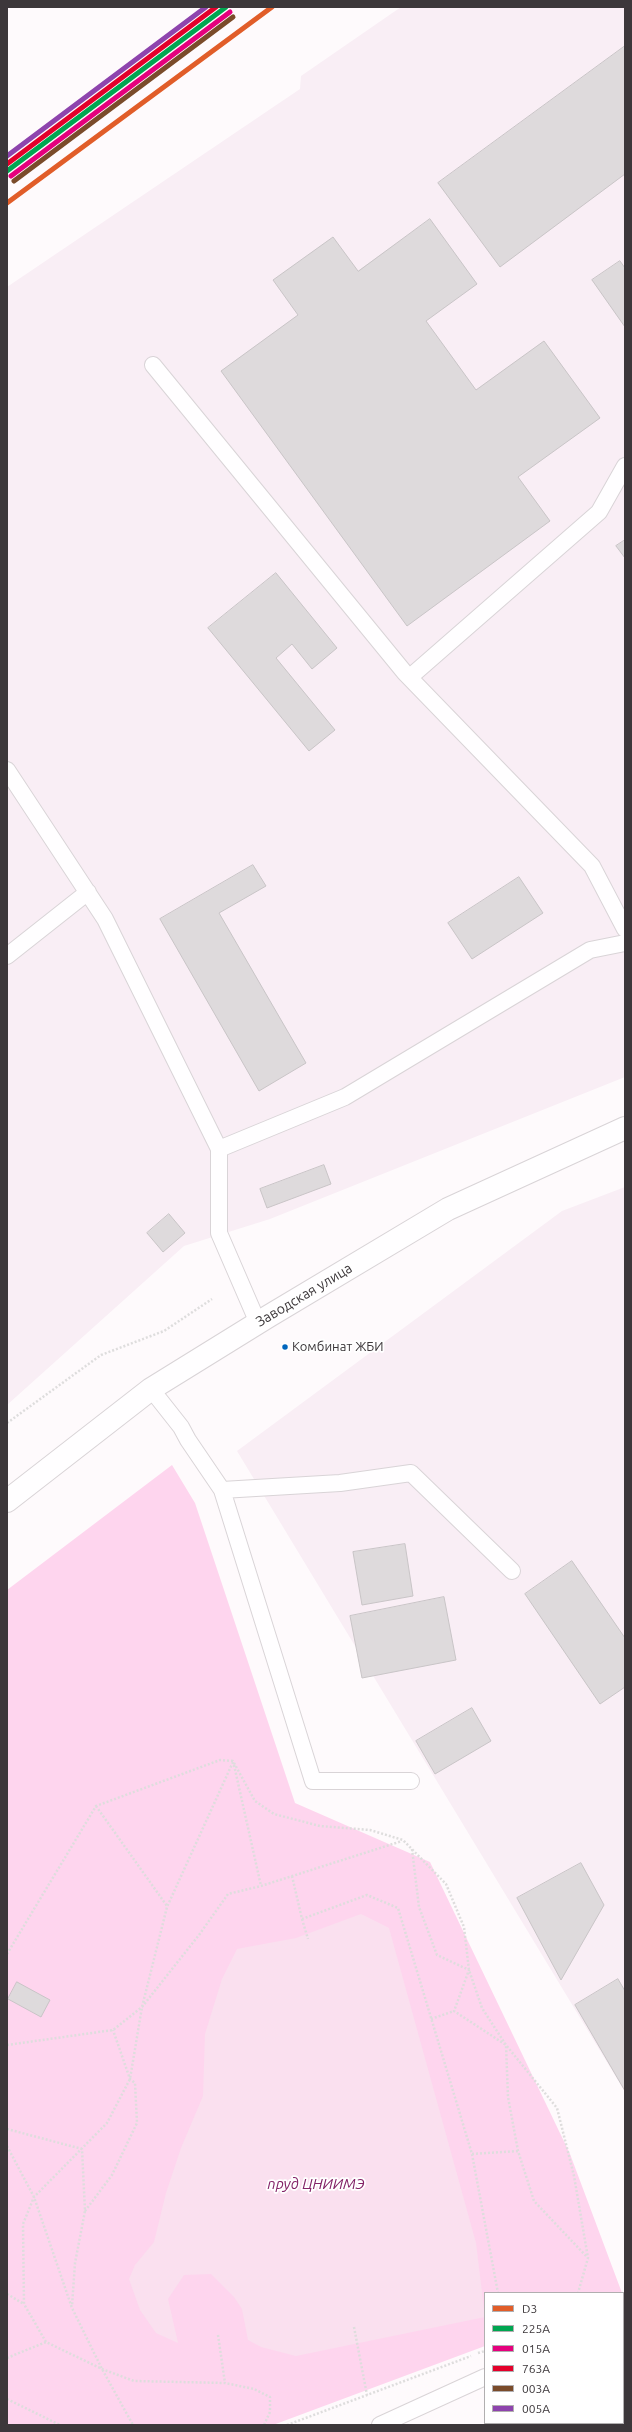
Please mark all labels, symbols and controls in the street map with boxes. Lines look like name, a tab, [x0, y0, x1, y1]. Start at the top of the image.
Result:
street label: Заводская улица	[253, 1260, 355, 1330]
place label: Комбинат ЖБИ	[292, 1339, 384, 1355]
marker: Комбинат ЖБИ	[280, 1342, 290, 1352]
water label: пруд ЦНИИМЭ	[267, 2175, 365, 2193]
legend	[484, 2292, 624, 2424]
text: D3	[522, 2302, 537, 2315]
text: 225А	[522, 2322, 550, 2335]
text: 015А	[522, 2342, 550, 2355]
text: 763А	[522, 2362, 550, 2375]
text: 003А	[522, 2382, 550, 2395]
text: 005А	[522, 2402, 550, 2415]

